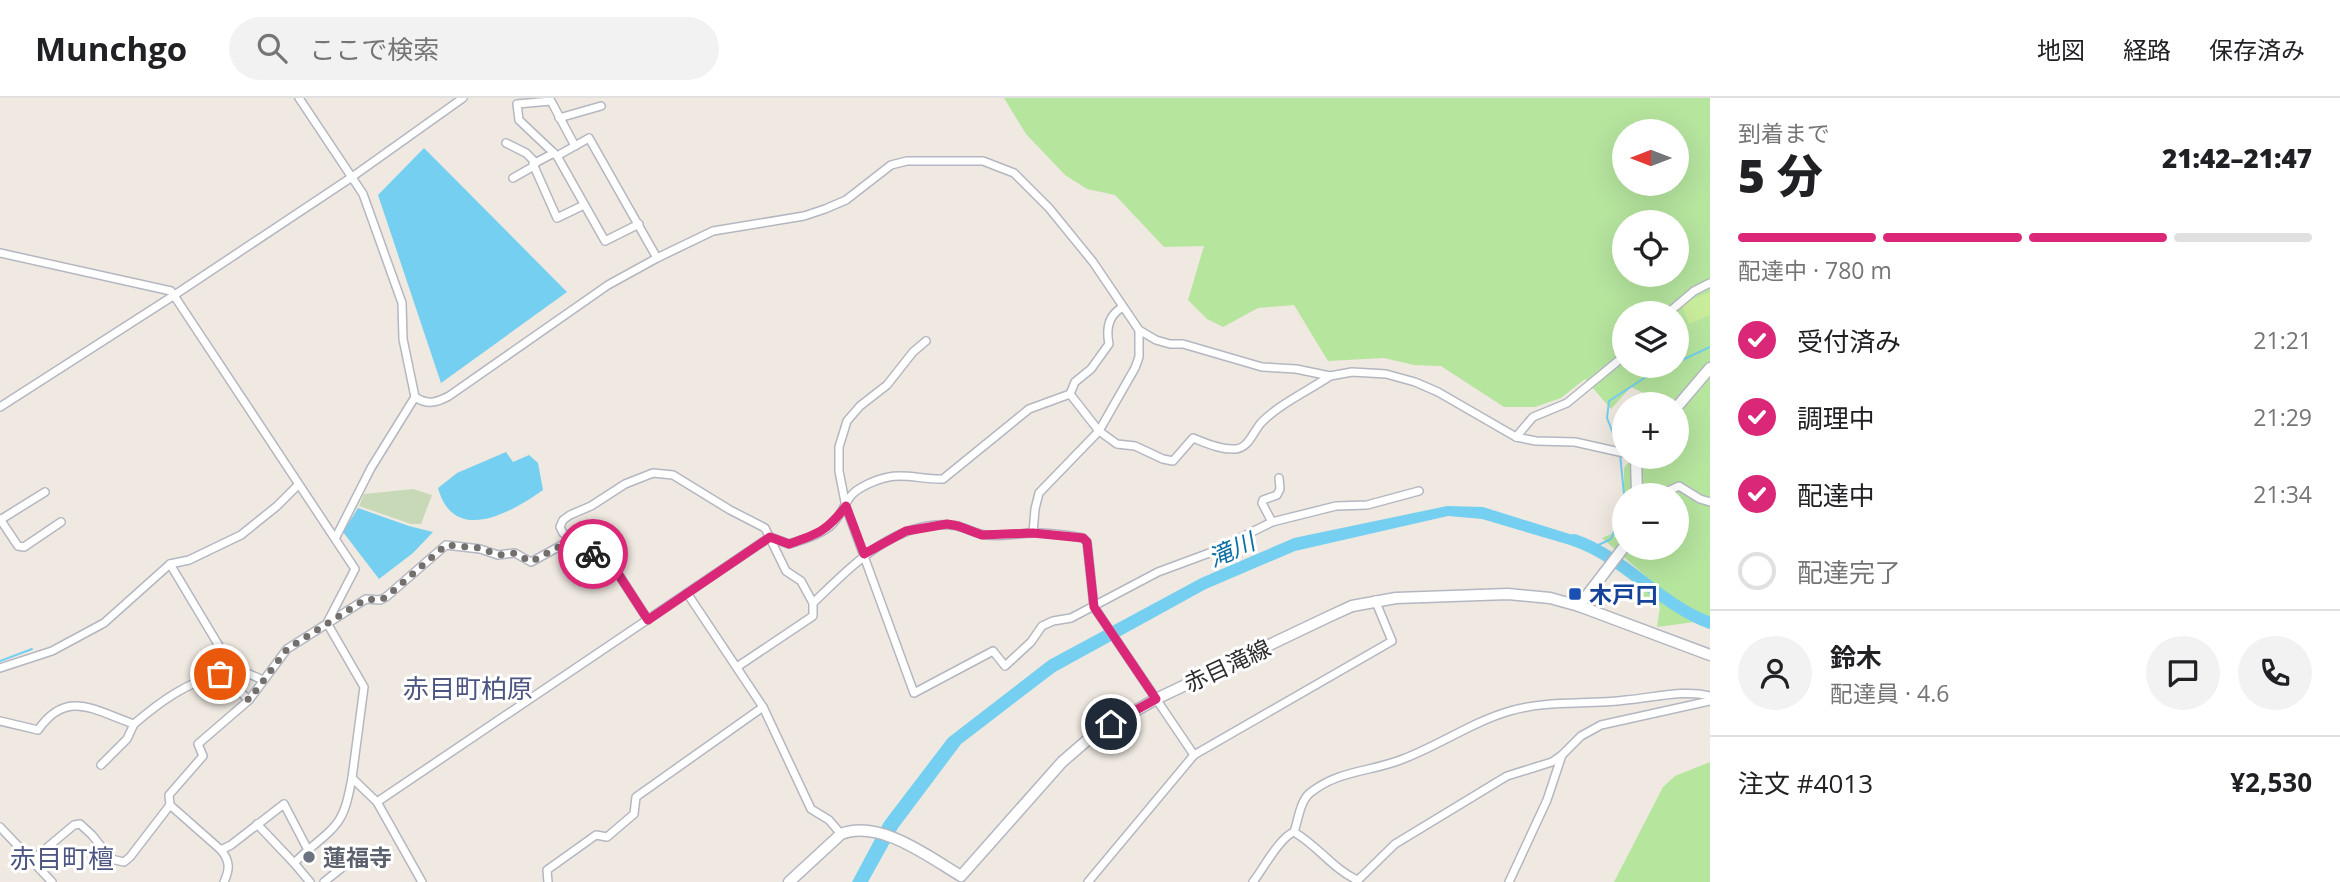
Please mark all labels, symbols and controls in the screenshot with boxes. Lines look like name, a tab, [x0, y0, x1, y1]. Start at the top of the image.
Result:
search box	[229, 17, 719, 80]
text: Munchgo	[35, 26, 187, 71]
icon: search	[253, 29, 291, 67]
text: ここで検索	[309, 31, 439, 67]
text: 地図	[2037, 33, 2085, 66]
text: 経路	[2123, 33, 2171, 66]
text: 保存済み	[2209, 33, 2305, 66]
text: 到着まで	[1738, 117, 1830, 149]
north arrow	[1612, 119, 1689, 196]
map controls	[1612, 119, 1689, 560]
text: 21:42–21:47	[2162, 140, 2312, 176]
text: 5 分	[1738, 144, 1823, 206]
button: locate	[1612, 210, 1689, 287]
text: 配達中 · 780 m	[1738, 254, 1892, 286]
button: layers	[1612, 301, 1689, 378]
icon: check	[1738, 321, 1776, 359]
text: 受付済み	[1797, 323, 1901, 359]
text: 21:21	[2253, 324, 2312, 356]
button: +	[1612, 392, 1689, 469]
icon: check	[1738, 398, 1776, 436]
text: 調理中	[1797, 400, 1875, 436]
text: 21:29	[2253, 401, 2312, 433]
icon: check	[1738, 475, 1776, 513]
text: 配達中	[1797, 477, 1875, 513]
text: 21:34	[2253, 478, 2312, 510]
button: −	[1612, 483, 1689, 560]
courier	[558, 519, 628, 589]
water label: 滝川	[1202, 523, 1262, 574]
icon: bike	[574, 535, 612, 573]
text: 配達完了	[1797, 554, 1901, 590]
place label: 木戸口	[1589, 578, 1658, 610]
marker: 木戸口	[1567, 586, 1583, 602]
street label: 赤目滝線	[1179, 631, 1275, 699]
button: person	[1738, 636, 1812, 710]
button: chat	[2146, 636, 2220, 710]
button: phone	[2238, 636, 2312, 710]
text: 鈴木	[1830, 639, 1882, 675]
pin	[190, 644, 250, 704]
icon: bag	[201, 655, 239, 693]
district label: 赤目町柏原	[403, 670, 533, 706]
text: 配達員 · 4.6	[1830, 677, 1949, 709]
pin	[1081, 694, 1141, 754]
icon: home	[1092, 705, 1130, 743]
text: ¥2,530	[2230, 764, 2312, 800]
text: 注文 #4013	[1738, 765, 1873, 801]
district label: 赤目町檀	[10, 840, 114, 876]
place label: 蓮福寺	[323, 841, 392, 873]
marker: 蓮福寺	[301, 849, 317, 865]

